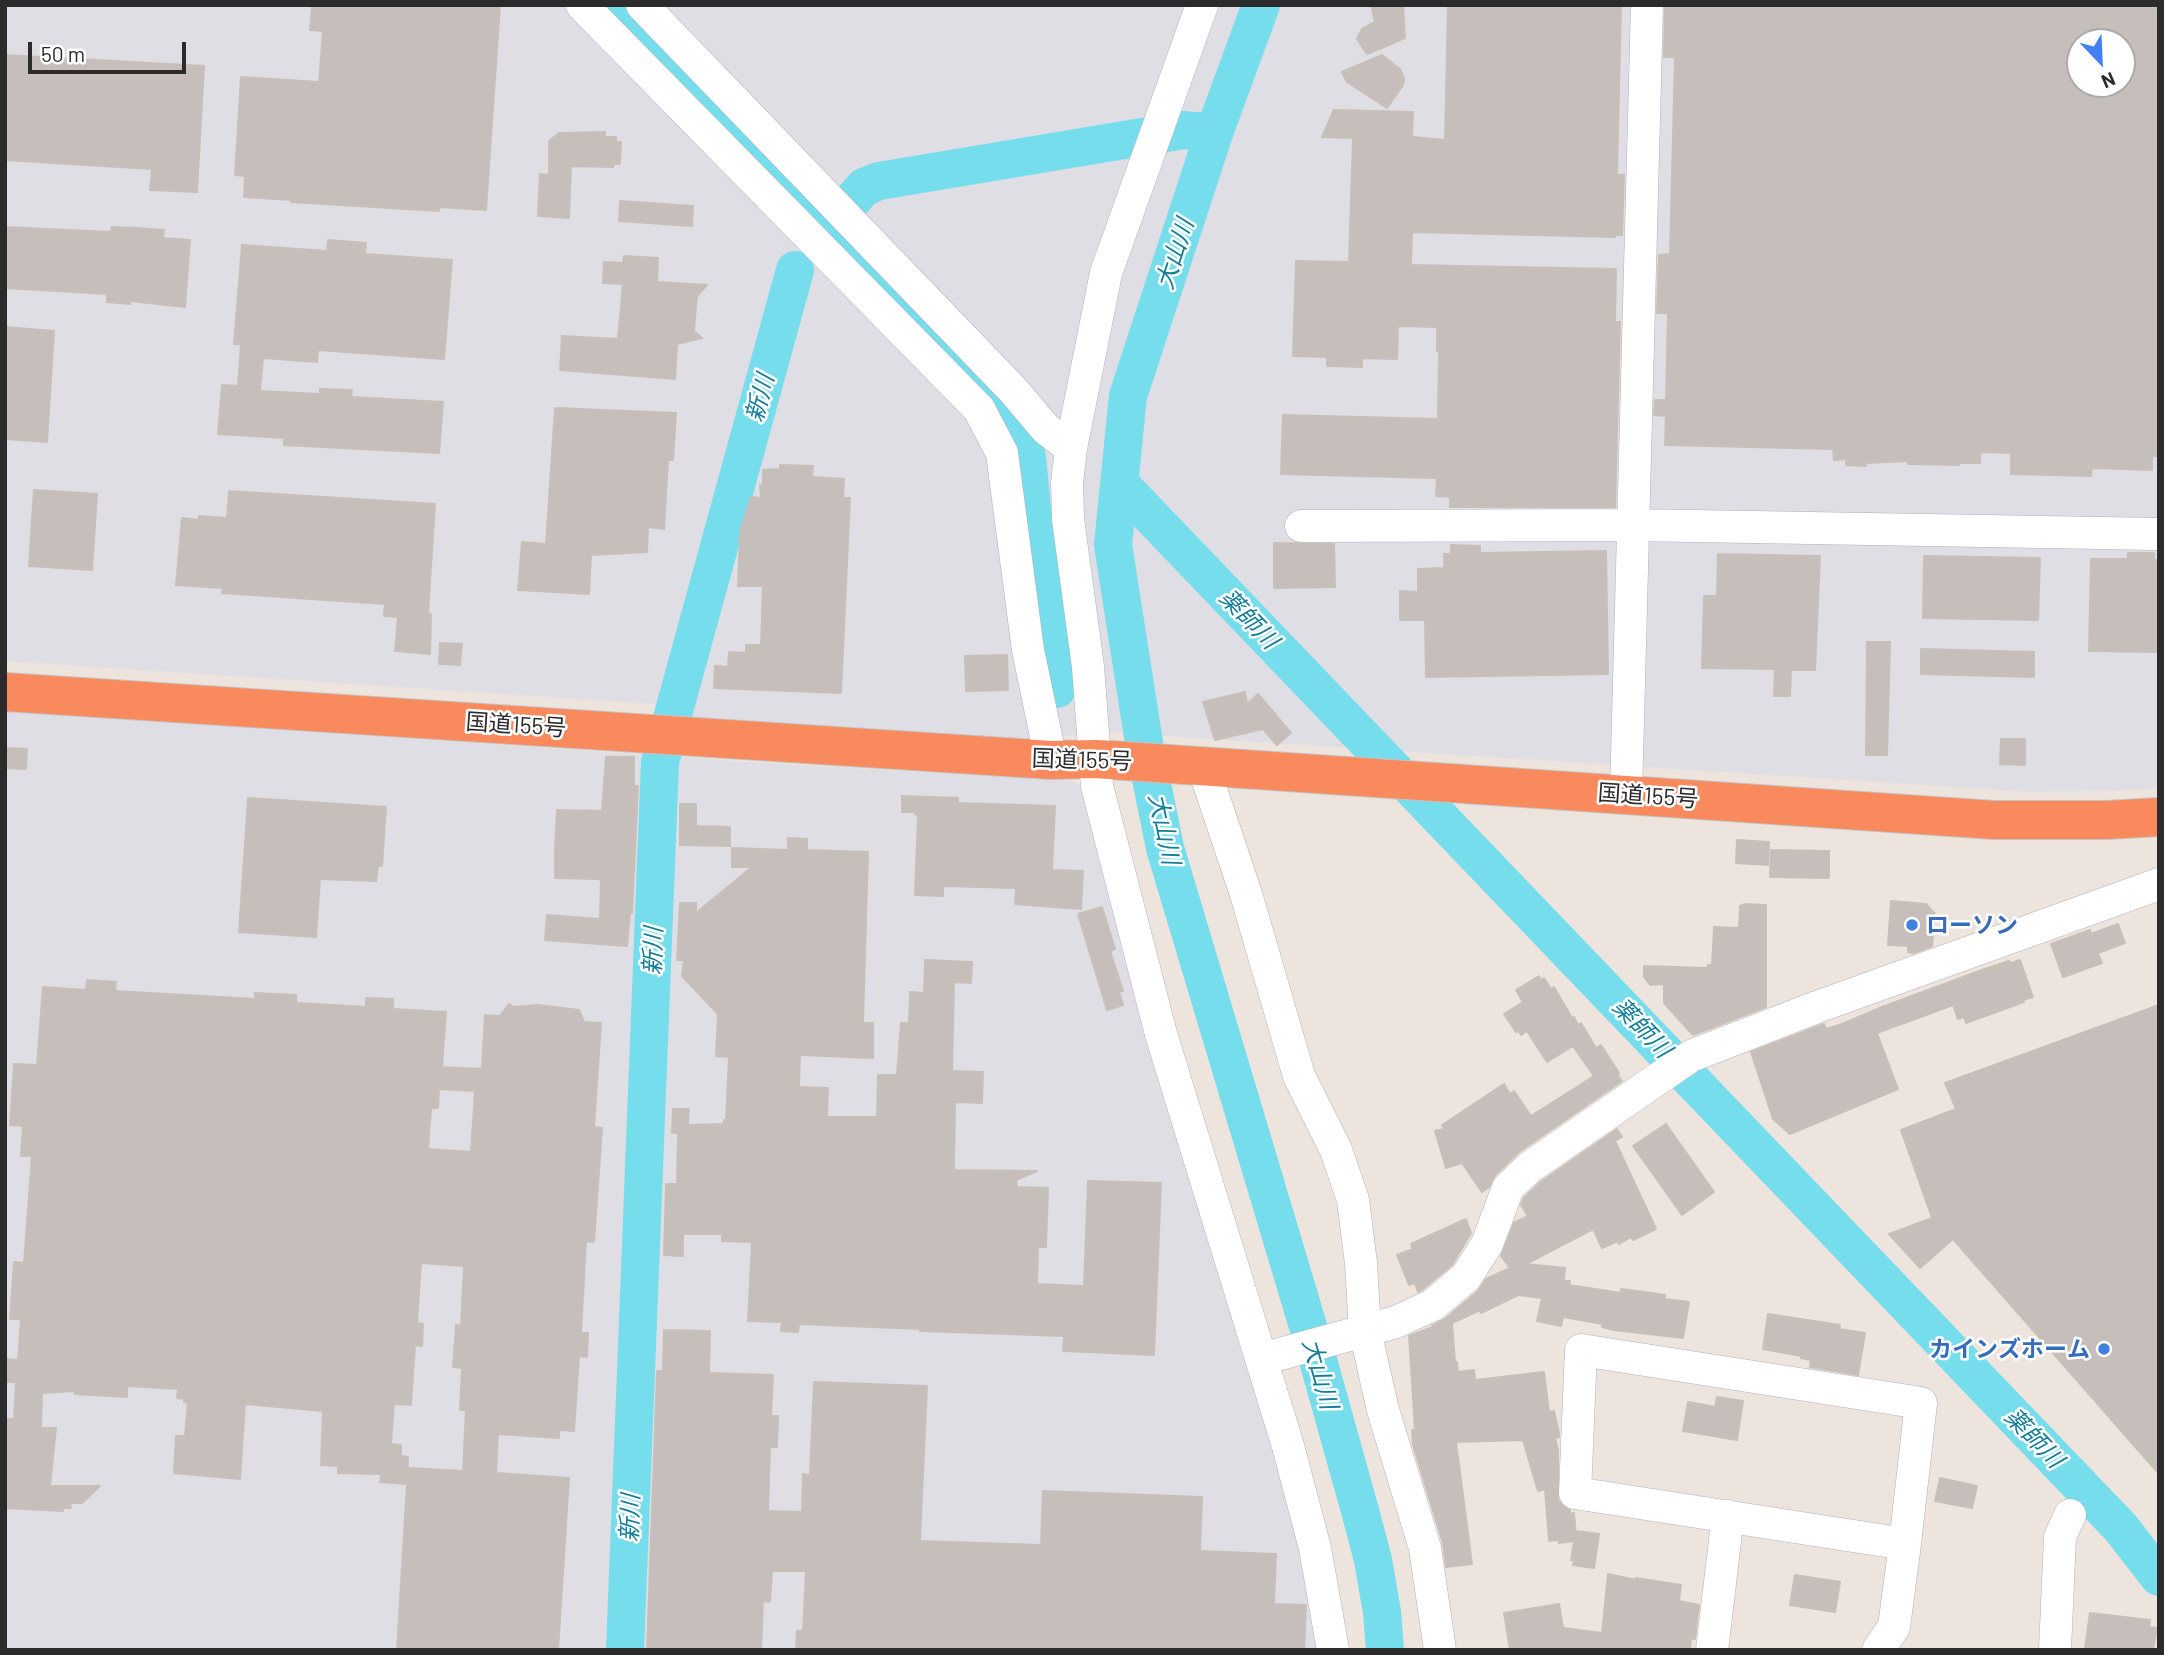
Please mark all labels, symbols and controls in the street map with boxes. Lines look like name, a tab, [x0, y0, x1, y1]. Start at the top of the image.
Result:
scale bar	[32, 28, 189, 72]
north arrow	[2066, 28, 2136, 98]
text: 50 m	[41, 41, 85, 66]
text: N	[2098, 68, 2119, 94]
water label: 大山川	[1150, 215, 1200, 293]
water label: 新川	[740, 371, 780, 425]
water label: 薬師川	[1214, 583, 1284, 655]
street label: 国道155号	[465, 708, 567, 742]
street label: 国道155号	[1031, 744, 1133, 776]
street label: 国道155号	[1597, 779, 1699, 813]
water label: 大山川	[1142, 791, 1186, 867]
place label: ローソン	[1926, 911, 2018, 939]
marker: ローソン	[1904, 917, 1920, 933]
water label: 新川	[638, 927, 668, 975]
water label: 薬師川	[1607, 992, 1677, 1064]
water label: 大山川	[1296, 1335, 1344, 1413]
place label: カインズホーム	[1929, 1335, 2090, 1363]
marker: カインズホーム	[2096, 1341, 2112, 1357]
water label: 薬師川	[1999, 1402, 2069, 1474]
water label: 新川	[615, 1494, 645, 1542]

